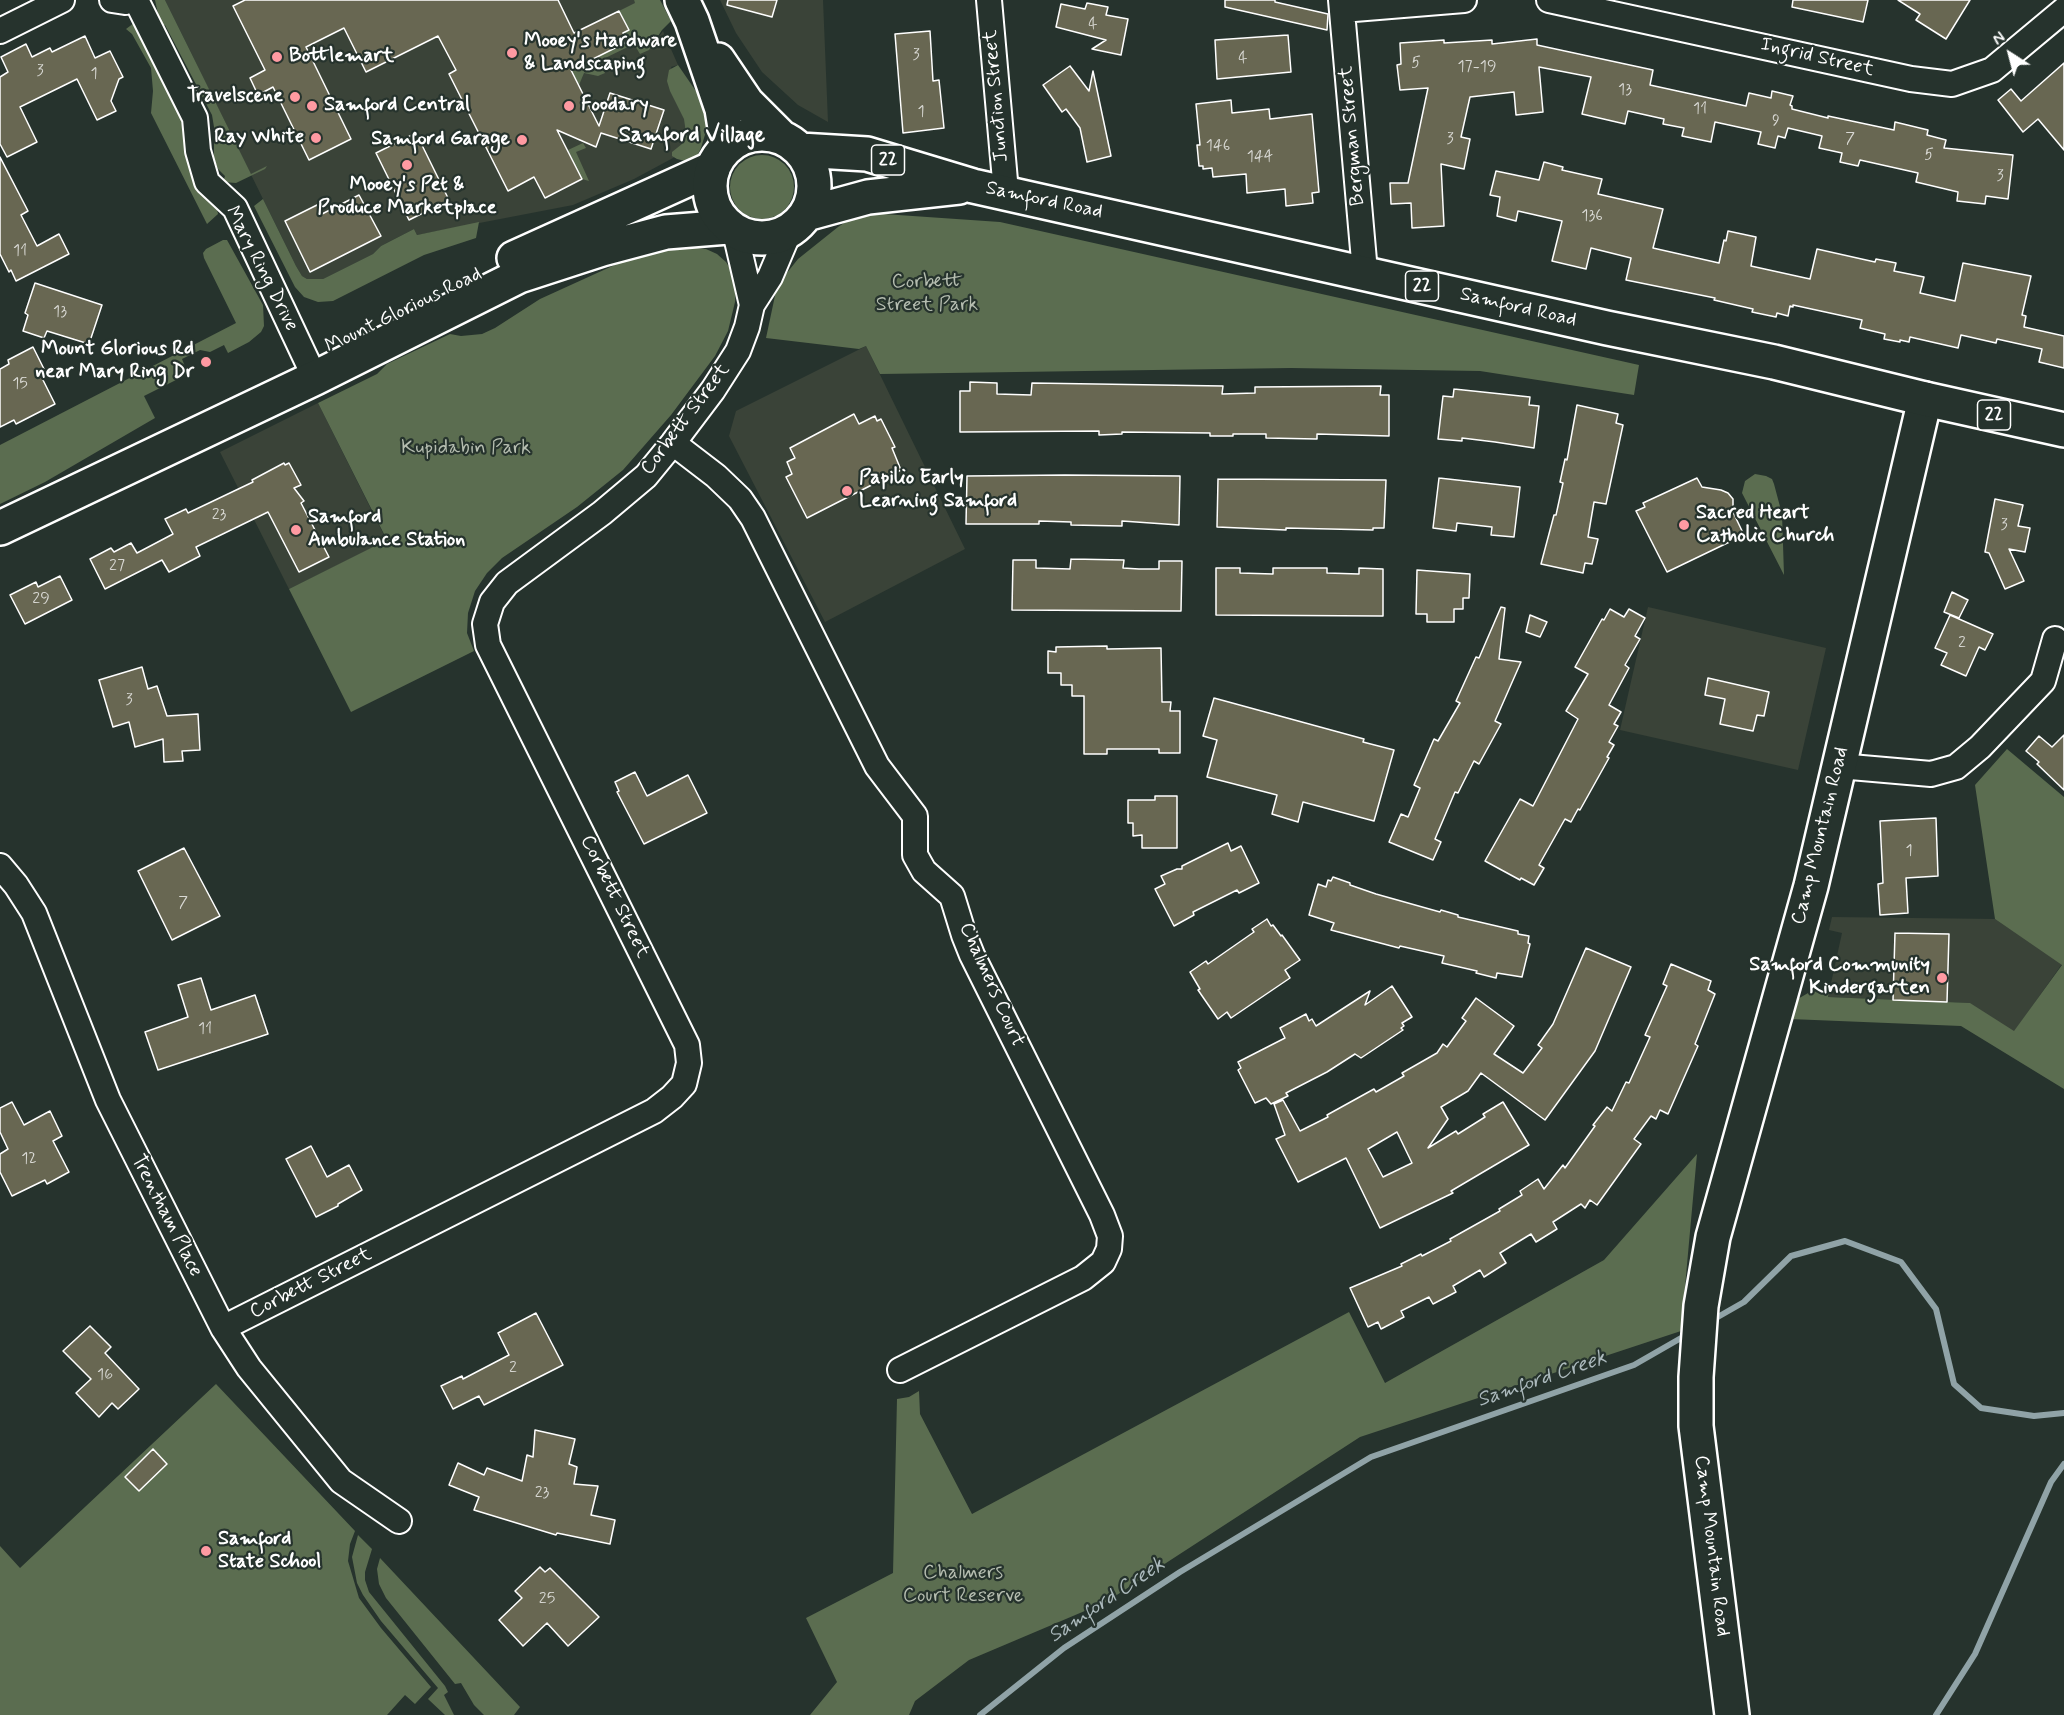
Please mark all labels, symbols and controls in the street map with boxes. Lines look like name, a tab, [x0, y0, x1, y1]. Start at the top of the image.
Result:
house number: 4	[1088, 15, 1098, 35]
north arrow	[1980, 24, 2040, 84]
text: N	[1989, 27, 2010, 51]
street label: Junction Street	[979, 29, 1015, 163]
place label: Mooey's Hardware & Landscaping	[524, 30, 677, 77]
street label: Ingrid Street	[1758, 33, 1876, 83]
place label: Bottlemart	[289, 45, 394, 69]
marker: Mooey's Hardware & Landscaping	[505, 46, 519, 60]
house number: 3	[912, 46, 920, 66]
house number: 4	[1238, 49, 1248, 69]
marker: Bottlemart	[270, 50, 284, 64]
house number: 5	[1411, 54, 1421, 74]
house number: 17-19	[1457, 58, 1497, 78]
house number: 3	[36, 62, 44, 82]
house number: 1	[90, 65, 98, 85]
street label: Bergman Street	[1335, 65, 1371, 207]
house number: 13	[1618, 81, 1632, 101]
place label: Travelscene	[187, 85, 283, 109]
marker: Travelscene	[288, 90, 302, 104]
place label: Samford Central	[324, 94, 470, 118]
place label: Foodary	[581, 94, 649, 118]
marker: Samford Central	[305, 99, 319, 113]
marker: Foodary	[562, 99, 576, 113]
house number: 11	[1693, 100, 1707, 120]
house number: 1	[917, 103, 925, 123]
house number: 9	[1772, 112, 1780, 132]
district label: Samford Village	[619, 123, 765, 149]
place label: Ray White	[214, 126, 304, 150]
place label: Samford Garage	[371, 128, 510, 152]
house number: 3	[1446, 130, 1454, 150]
house number: 7	[1845, 130, 1855, 150]
marker: Ray White	[309, 131, 323, 145]
marker: Samford Garage	[515, 133, 529, 147]
house number: 146	[1206, 137, 1230, 157]
road number: 22	[872, 145, 904, 175]
house number: 5	[1924, 146, 1934, 166]
house number: 144	[1247, 148, 1273, 168]
marker: Mooey's Pet & Produce Marketplace	[400, 158, 414, 172]
house number: 3	[1996, 167, 2004, 187]
place label: Mooey's Pet & Produce Marketplace	[318, 174, 496, 221]
street label: Samford Road	[983, 177, 1105, 225]
street label: Mary Ring Drive	[219, 202, 303, 336]
house number: 136	[1581, 207, 1603, 227]
house number: 11	[13, 242, 27, 262]
street label: Mount Glorious Road	[322, 263, 486, 359]
park label: Corbett Street Park	[876, 271, 978, 318]
road number: 22	[1406, 271, 1438, 301]
street label: Samford Road	[1457, 283, 1579, 333]
house number: 13	[53, 303, 67, 323]
place label: Mount Glorious Rd near Mary Ring Dr	[35, 338, 194, 385]
marker: Mount Glorious Rd near Mary Ring Dr	[199, 355, 213, 369]
street label: Corbett Street	[636, 359, 736, 481]
house number: 15	[12, 375, 28, 395]
road number: 22	[1978, 400, 2010, 430]
park label: Kupidabin Park	[401, 437, 531, 461]
place label: Papilio Early Learning Samford	[859, 467, 1017, 514]
marker: Papilio Early Learning Samford	[840, 484, 854, 498]
place label: Sacred Heart Catholic Church	[1696, 502, 1834, 549]
house number: 23	[212, 506, 226, 526]
place label: Samford Ambulance Station	[308, 506, 465, 553]
house number: 3	[2000, 516, 2008, 536]
marker: Sacred Heart Catholic Church	[1677, 518, 1691, 532]
marker: Samford Ambulance Station	[289, 523, 303, 537]
house number: 27	[109, 557, 125, 577]
house number: 29	[32, 590, 50, 610]
house number: 2	[1958, 634, 1966, 654]
house number: 3	[125, 691, 133, 711]
street label: Camp Mountain Road	[1787, 745, 1855, 927]
street label: Corbett Street	[574, 832, 654, 962]
house number: 1	[1905, 842, 1913, 862]
house number: 7	[178, 894, 188, 914]
street label: Chalmers Court	[953, 919, 1029, 1051]
place label: Samford Community Kindergarten	[1749, 954, 1930, 1001]
marker: Samford Community Kindergarten	[1935, 971, 1949, 985]
house number: 11	[198, 1020, 212, 1040]
house number: 12	[21, 1150, 37, 1170]
street label: Trentham Place	[125, 1151, 207, 1281]
street label: Corbett Street	[246, 1243, 376, 1325]
water label: Samford Creek	[1474, 1346, 1610, 1414]
house number: 2	[509, 1359, 517, 1379]
house number: 16	[97, 1366, 113, 1386]
street label: Camp Mountain Road	[1688, 1454, 1734, 1638]
house number: 23	[535, 1484, 549, 1504]
place label: Samford State School	[218, 1528, 321, 1575]
marker: Samford State School	[199, 1544, 213, 1558]
water label: Samford Creek	[1044, 1553, 1170, 1649]
park label: Chalmers Court Reserve	[903, 1562, 1023, 1609]
house number: 25	[539, 1590, 555, 1610]

